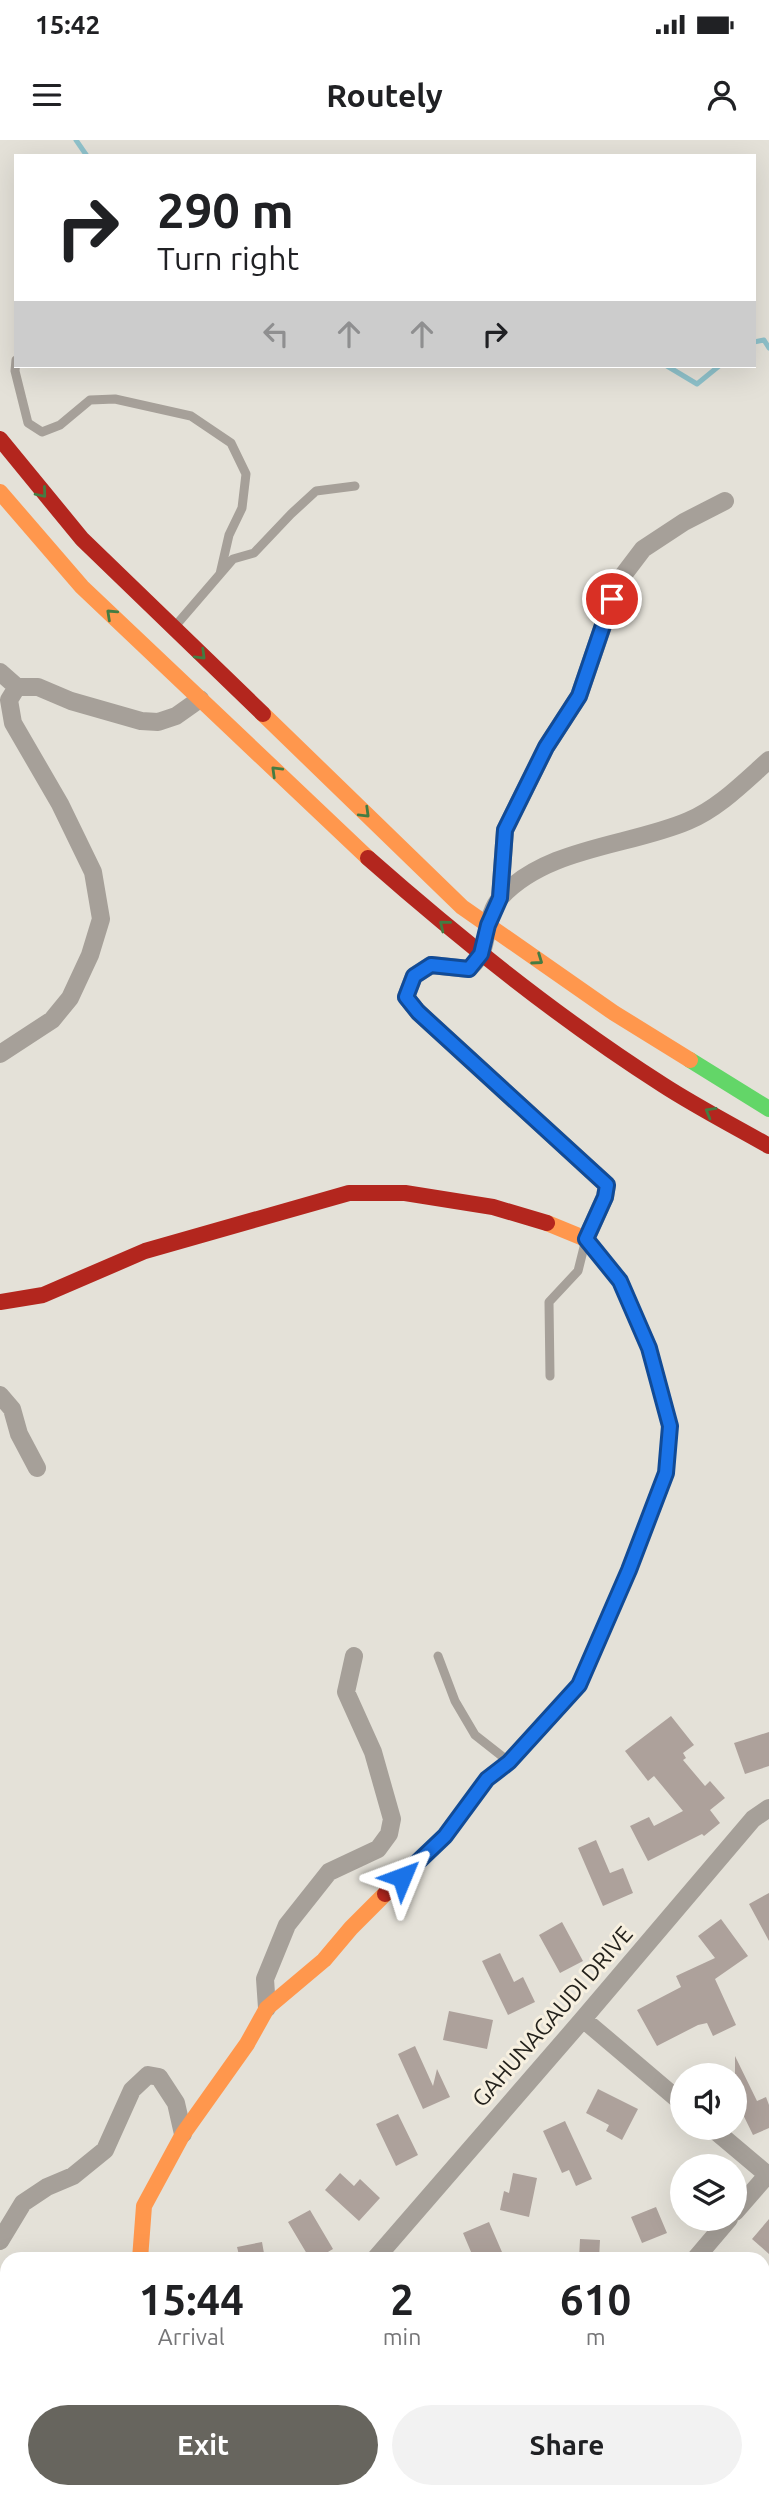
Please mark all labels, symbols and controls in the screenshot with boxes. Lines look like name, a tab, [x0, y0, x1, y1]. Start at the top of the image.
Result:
text: 15:42	[35, 10, 100, 39]
icon: menu	[28, 76, 66, 114]
icon: person	[703, 76, 741, 114]
text: Routely	[326, 77, 443, 113]
icon: right	[42, 182, 133, 273]
text: 290 m	[157, 182, 294, 237]
text: Turn right	[157, 240, 299, 276]
icon: left	[257, 315, 295, 353]
icon: ahead	[330, 315, 368, 353]
icon: ahead	[403, 315, 441, 353]
icon: right	[476, 315, 514, 353]
one-way arrow	[34, 485, 47, 497]
pin	[582, 569, 642, 629]
icon: arrive	[593, 580, 631, 618]
one-way arrow	[106, 610, 119, 623]
one-way arrow	[193, 647, 206, 660]
one-way arrow	[271, 767, 284, 780]
one-way arrow	[357, 805, 370, 818]
one-way arrow	[439, 920, 451, 933]
one-way arrow	[530, 952, 543, 964]
one-way arrow	[704, 1107, 717, 1120]
position arrow	[365, 1840, 439, 1914]
street label: GAHUNAGAUDI DRIVE	[467, 1921, 637, 2111]
map controls	[670, 2063, 747, 2231]
button: sound	[670, 2063, 747, 2140]
button: layers	[670, 2154, 747, 2231]
text: 15:44	[139, 2276, 244, 2323]
text: 2	[390, 2276, 414, 2323]
text: 610	[560, 2276, 631, 2323]
text: Arrival	[158, 2324, 225, 2349]
text: min	[383, 2324, 421, 2349]
text: m	[586, 2324, 606, 2349]
button: Exit	[28, 2405, 378, 2485]
button: Share	[392, 2405, 742, 2485]

